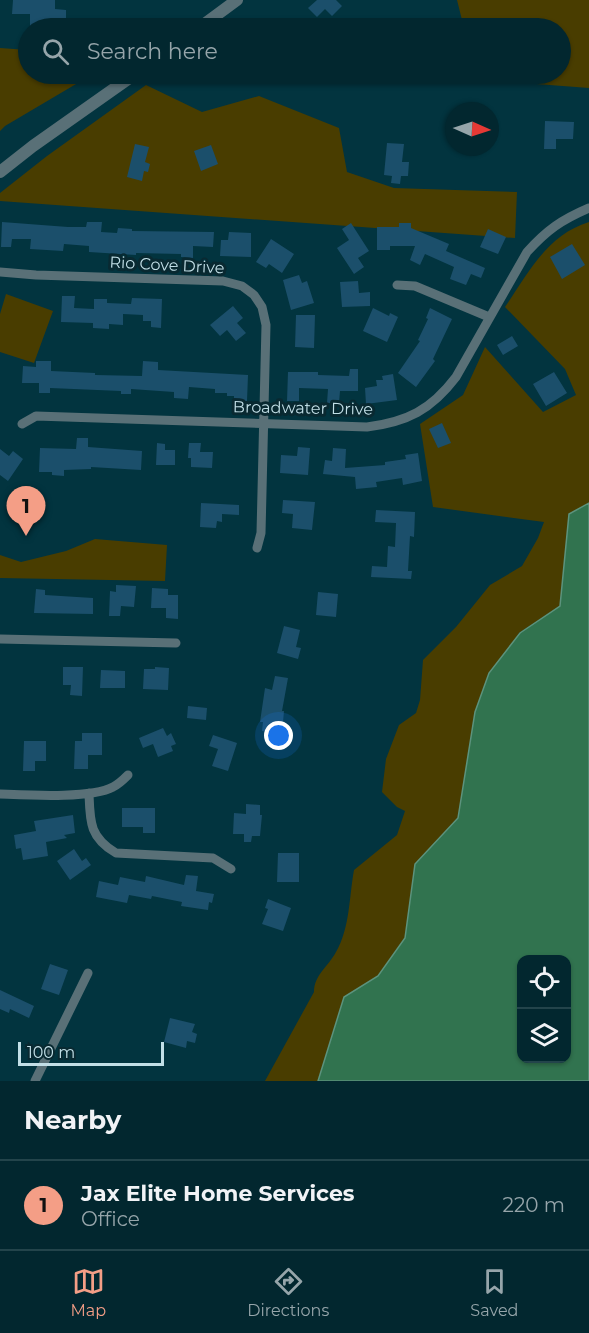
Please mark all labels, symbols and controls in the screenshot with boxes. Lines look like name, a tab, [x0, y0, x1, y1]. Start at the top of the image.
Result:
search box	[18, 18, 571, 84]
icon: search	[39, 35, 72, 68]
text: Search here	[87, 38, 218, 65]
north arrow	[445, 102, 499, 156]
street label: Rio Cove Drive	[109, 253, 225, 277]
street label: Broadwater Drive	[233, 397, 373, 419]
pin: 1	[6, 486, 46, 536]
your location	[264, 721, 293, 750]
map controls	[517, 955, 571, 1063]
button: locate	[517, 955, 571, 1009]
button: layers	[517, 1009, 571, 1063]
scale bar	[18, 1039, 164, 1066]
text: 100 m	[27, 1043, 75, 1062]
text: Nearby	[24, 1104, 121, 1136]
text: Jax Elite Home Services	[81, 1180, 355, 1207]
text: 1	[40, 1193, 47, 1217]
text: 220 m	[503, 1193, 565, 1217]
text: Office	[81, 1207, 140, 1231]
tab: Map	[71, 1265, 106, 1320]
tab: Directions	[247, 1265, 329, 1320]
tab: Saved	[470, 1265, 518, 1320]

